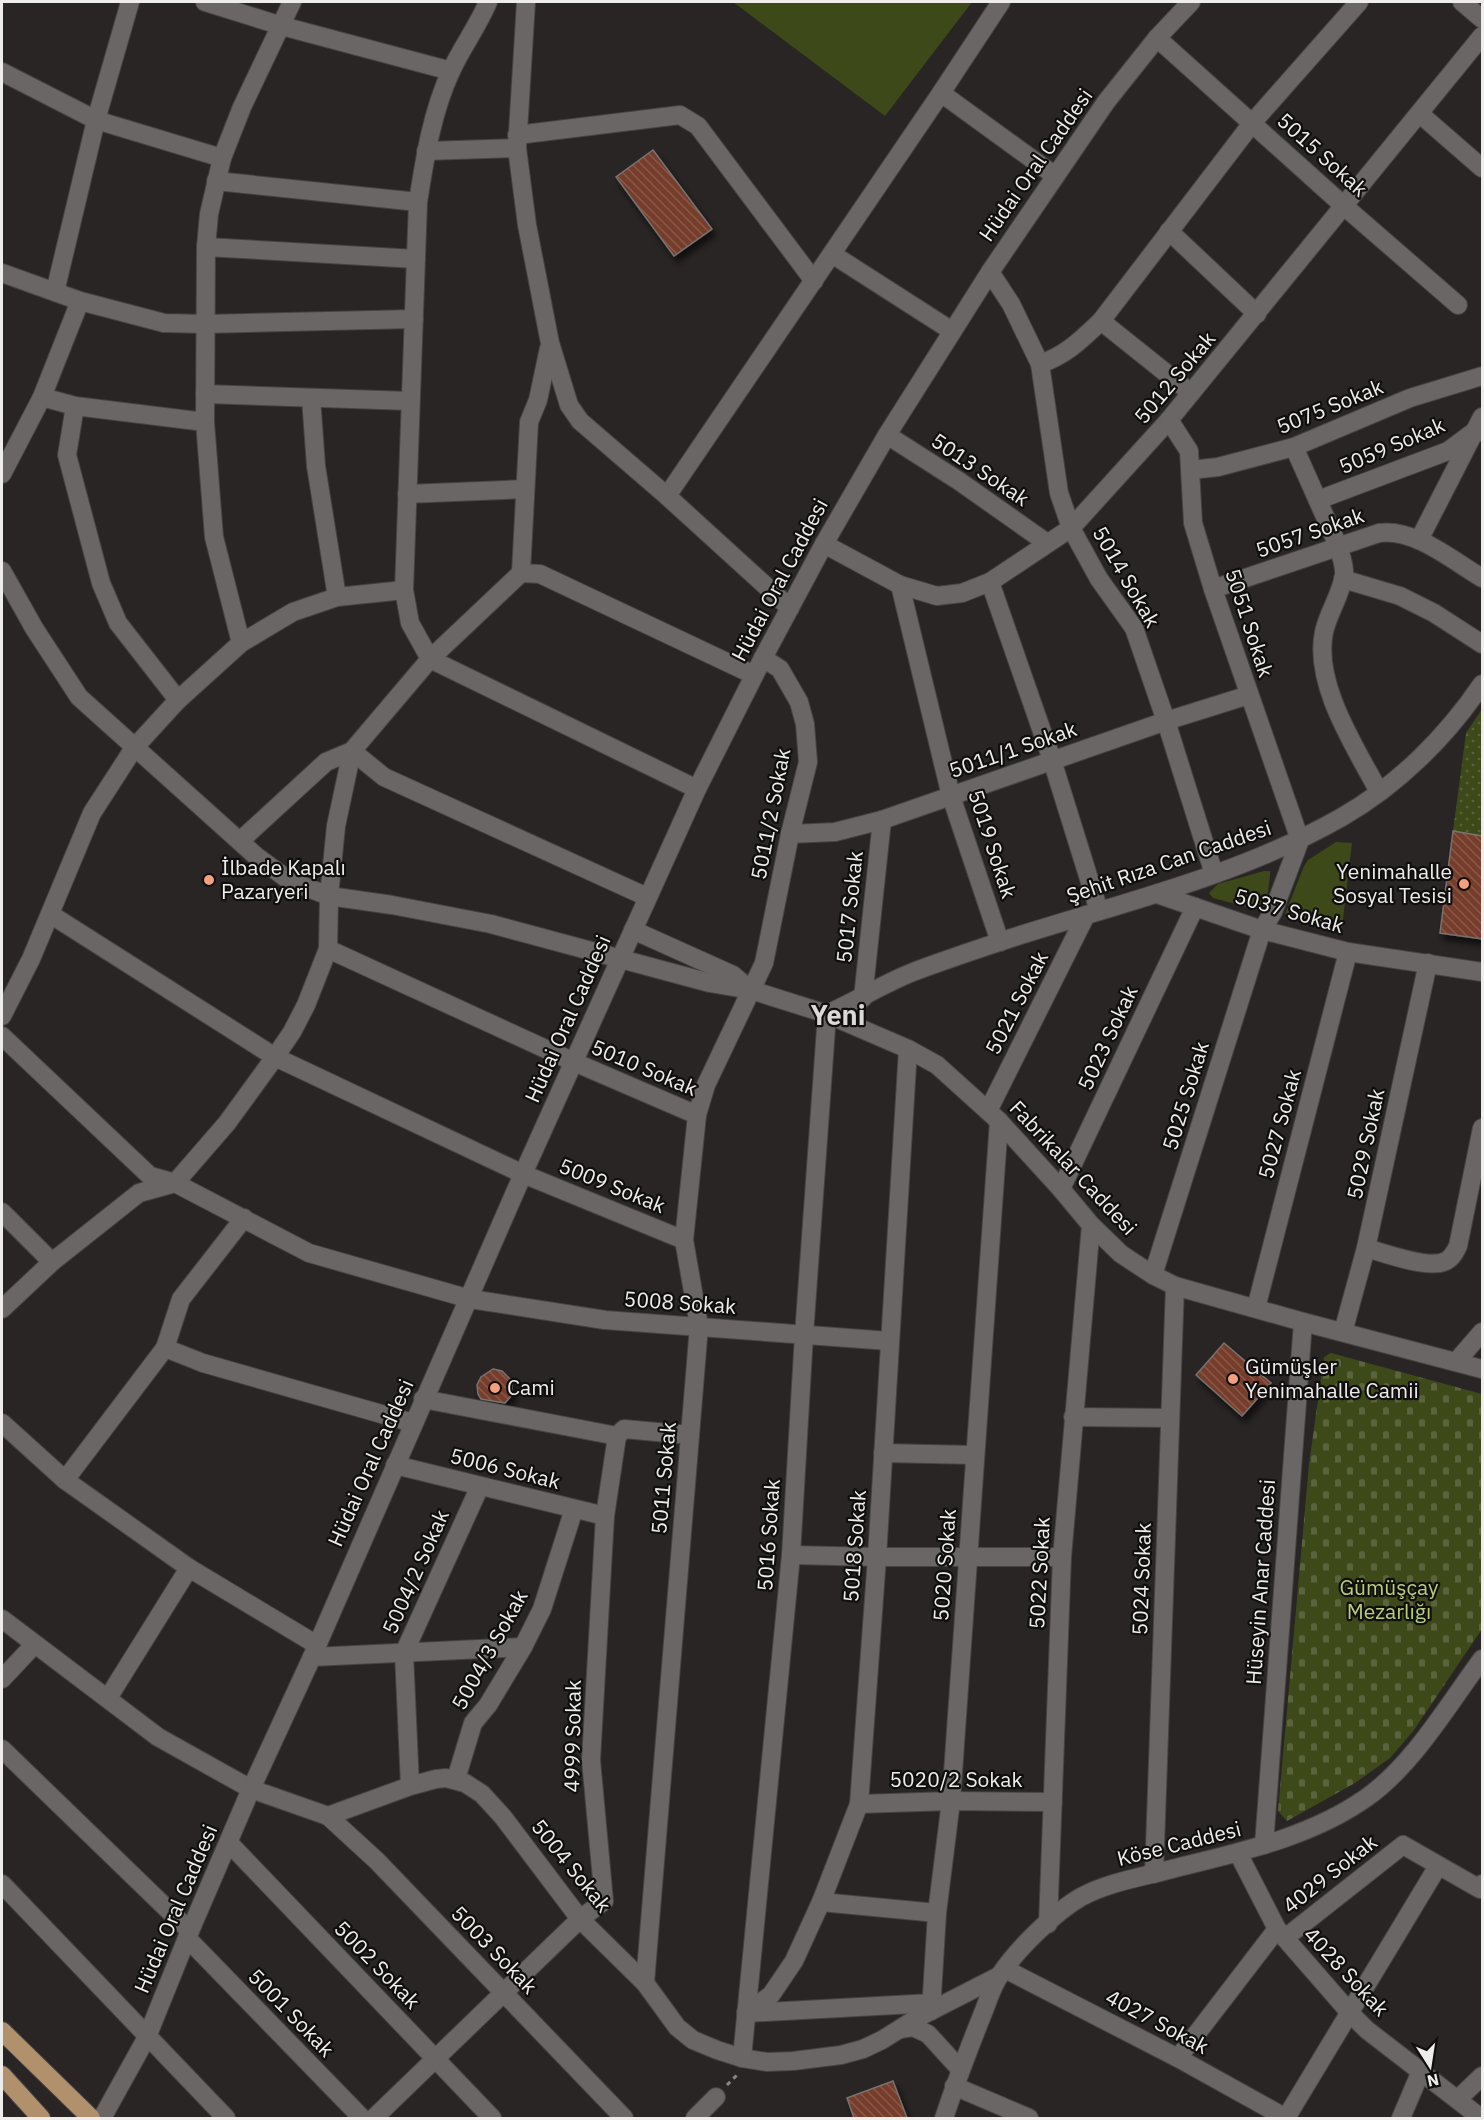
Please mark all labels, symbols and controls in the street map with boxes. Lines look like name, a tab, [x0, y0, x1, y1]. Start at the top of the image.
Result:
street label: Hüdai Oral Caddesi	[972, 83, 1098, 246]
street label: 5015 Sokak	[1271, 106, 1374, 202]
street label: 5012 Sokak	[1127, 325, 1221, 429]
street label: 5075 Sokak	[1272, 372, 1387, 440]
street label: 5059 Sokak	[1334, 410, 1449, 480]
street label: 5013 Sokak	[926, 426, 1035, 512]
street label: Hüdai Oral Caddesi	[724, 493, 834, 666]
street label: 5057 Sokak	[1252, 500, 1367, 564]
street label: 5014 Sokak	[1087, 521, 1167, 632]
street label: 5051 Sokak	[1219, 565, 1281, 681]
street label: 5011/1 Sokak	[945, 714, 1080, 784]
street label: 5011/2 Sokak	[744, 746, 796, 882]
street label: 5019 Sokak	[962, 786, 1024, 902]
street label: Şehit Rıza Can Caddesi	[1063, 813, 1275, 909]
street label: 5017 Sokak	[829, 849, 869, 964]
place label: İlbade Kapalı Pazaryeri	[221, 853, 346, 905]
place label: Yenimahalle Sosyal Tesisi	[1333, 857, 1452, 909]
marker: İlbade Kapalı Pazaryeri	[202, 873, 216, 887]
marker: Yenimahalle Sosyal Tesisi	[1457, 877, 1471, 891]
street label: 5037 Sokak	[1231, 881, 1347, 939]
street label: Hüdai Oral Caddesi	[518, 931, 617, 1107]
street label: 5021 Sokak	[978, 946, 1054, 1059]
street label: 5023 Sokak	[1071, 981, 1144, 1095]
district label: Yeni	[811, 997, 865, 1032]
street label: 5010 Sokak	[587, 1032, 702, 1102]
street label: 5025 Sokak	[1155, 1038, 1215, 1154]
street label: 5027 Sokak	[1251, 1066, 1307, 1182]
street label: 5029 Sokak	[1340, 1086, 1390, 1202]
street label: Fabrikalar Caddesi	[1004, 1094, 1144, 1241]
street label: 5009 Sokak	[555, 1151, 670, 1219]
street label: 5008 Sokak	[623, 1284, 737, 1320]
place label: Gümüşler Yenimahalle Camii	[1245, 1352, 1419, 1404]
marker: Gümüşler Yenimahalle Camii	[1226, 1372, 1240, 1386]
place label: Cami	[507, 1373, 555, 1401]
street label: Hüdai Oral Caddesi	[321, 1375, 420, 1551]
marker: Cami	[488, 1381, 502, 1395]
street label: 5011 Sokak	[644, 1421, 682, 1535]
street label: 5006 Sokak	[447, 1441, 563, 1495]
street label: 5016 Sokak	[750, 1478, 786, 1592]
street label: Hüseyin Anar Caddesi	[1239, 1478, 1281, 1686]
street label: 5018 Sokak	[836, 1489, 872, 1603]
street label: 5004/2 Sokak	[375, 1505, 455, 1638]
street label: 5020 Sokak	[926, 1508, 962, 1622]
street label: 5022 Sokak	[1022, 1516, 1056, 1630]
street label: 5024 Sokak	[1125, 1522, 1157, 1636]
park label: Gümüşçay Mezarlığı	[1339, 1573, 1439, 1625]
street label: 5004/3 Sokak	[445, 1584, 534, 1715]
street label: 4999 Sokak	[557, 1679, 587, 1792]
street label: 5020/2 Sokak	[889, 1765, 1023, 1793]
street label: 5004 Sokak	[525, 1813, 618, 1918]
street label: Köse Caddesi	[1114, 1814, 1244, 1872]
street label: Hüdai Oral Caddesi	[127, 1820, 223, 1997]
street label: 4029 Sokak	[1276, 1828, 1382, 1919]
street label: 5003 Sokak	[446, 1899, 544, 2000]
street label: 5002 Sokak	[329, 1914, 427, 2015]
street label: 4028 Sokak	[1298, 1921, 1395, 2022]
street label: 5001 Sokak	[243, 1962, 341, 2063]
street label: 4027 Sokak	[1101, 1982, 1214, 2060]
north arrow	[1400, 2036, 1460, 2096]
text: N	[1425, 2070, 1441, 2092]

